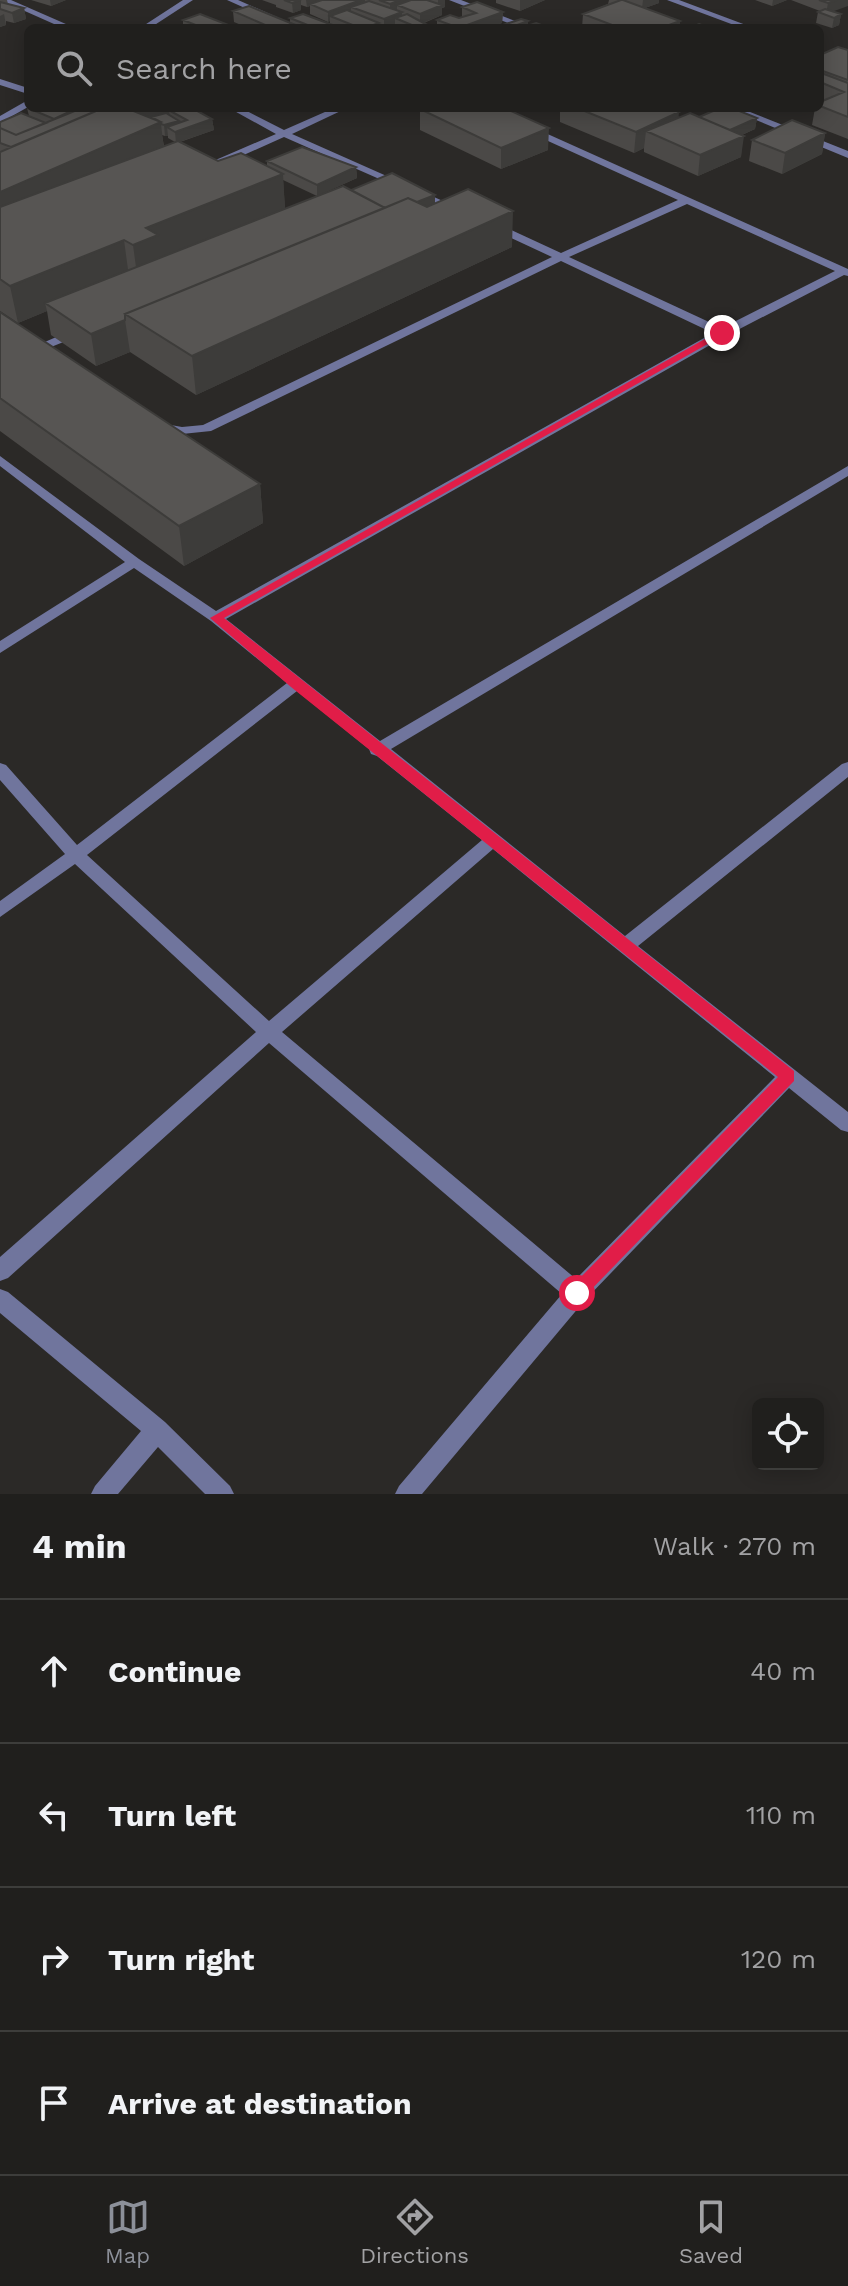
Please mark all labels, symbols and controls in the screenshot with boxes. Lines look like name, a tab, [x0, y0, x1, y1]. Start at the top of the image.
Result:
search box	[24, 24, 824, 112]
icon: search	[52, 46, 96, 90]
text: Search here	[116, 51, 292, 86]
route end	[704, 315, 740, 351]
route start	[559, 1275, 595, 1311]
map controls	[752, 1398, 824, 1470]
button: locate	[752, 1398, 824, 1470]
text: 4 min	[32, 1526, 127, 1566]
text: Walk · 270 m	[653, 1531, 816, 1561]
icon: ahead	[32, 1649, 76, 1693]
text: Continue	[108, 1654, 241, 1689]
text: 40 m	[750, 1656, 816, 1686]
icon: left	[32, 1793, 76, 1837]
text: Turn left	[108, 1798, 236, 1833]
text: 110 m	[746, 1800, 816, 1830]
icon: right	[32, 1937, 76, 1981]
text: Turn right	[108, 1942, 254, 1977]
text: 120 m	[741, 1944, 816, 1974]
icon: arrive	[32, 2081, 76, 2125]
text: Arrive at destination	[108, 2086, 412, 2121]
tab: Map	[105, 2195, 150, 2268]
tab: Directions	[360, 2195, 469, 2268]
tab: Saved	[679, 2195, 743, 2268]

